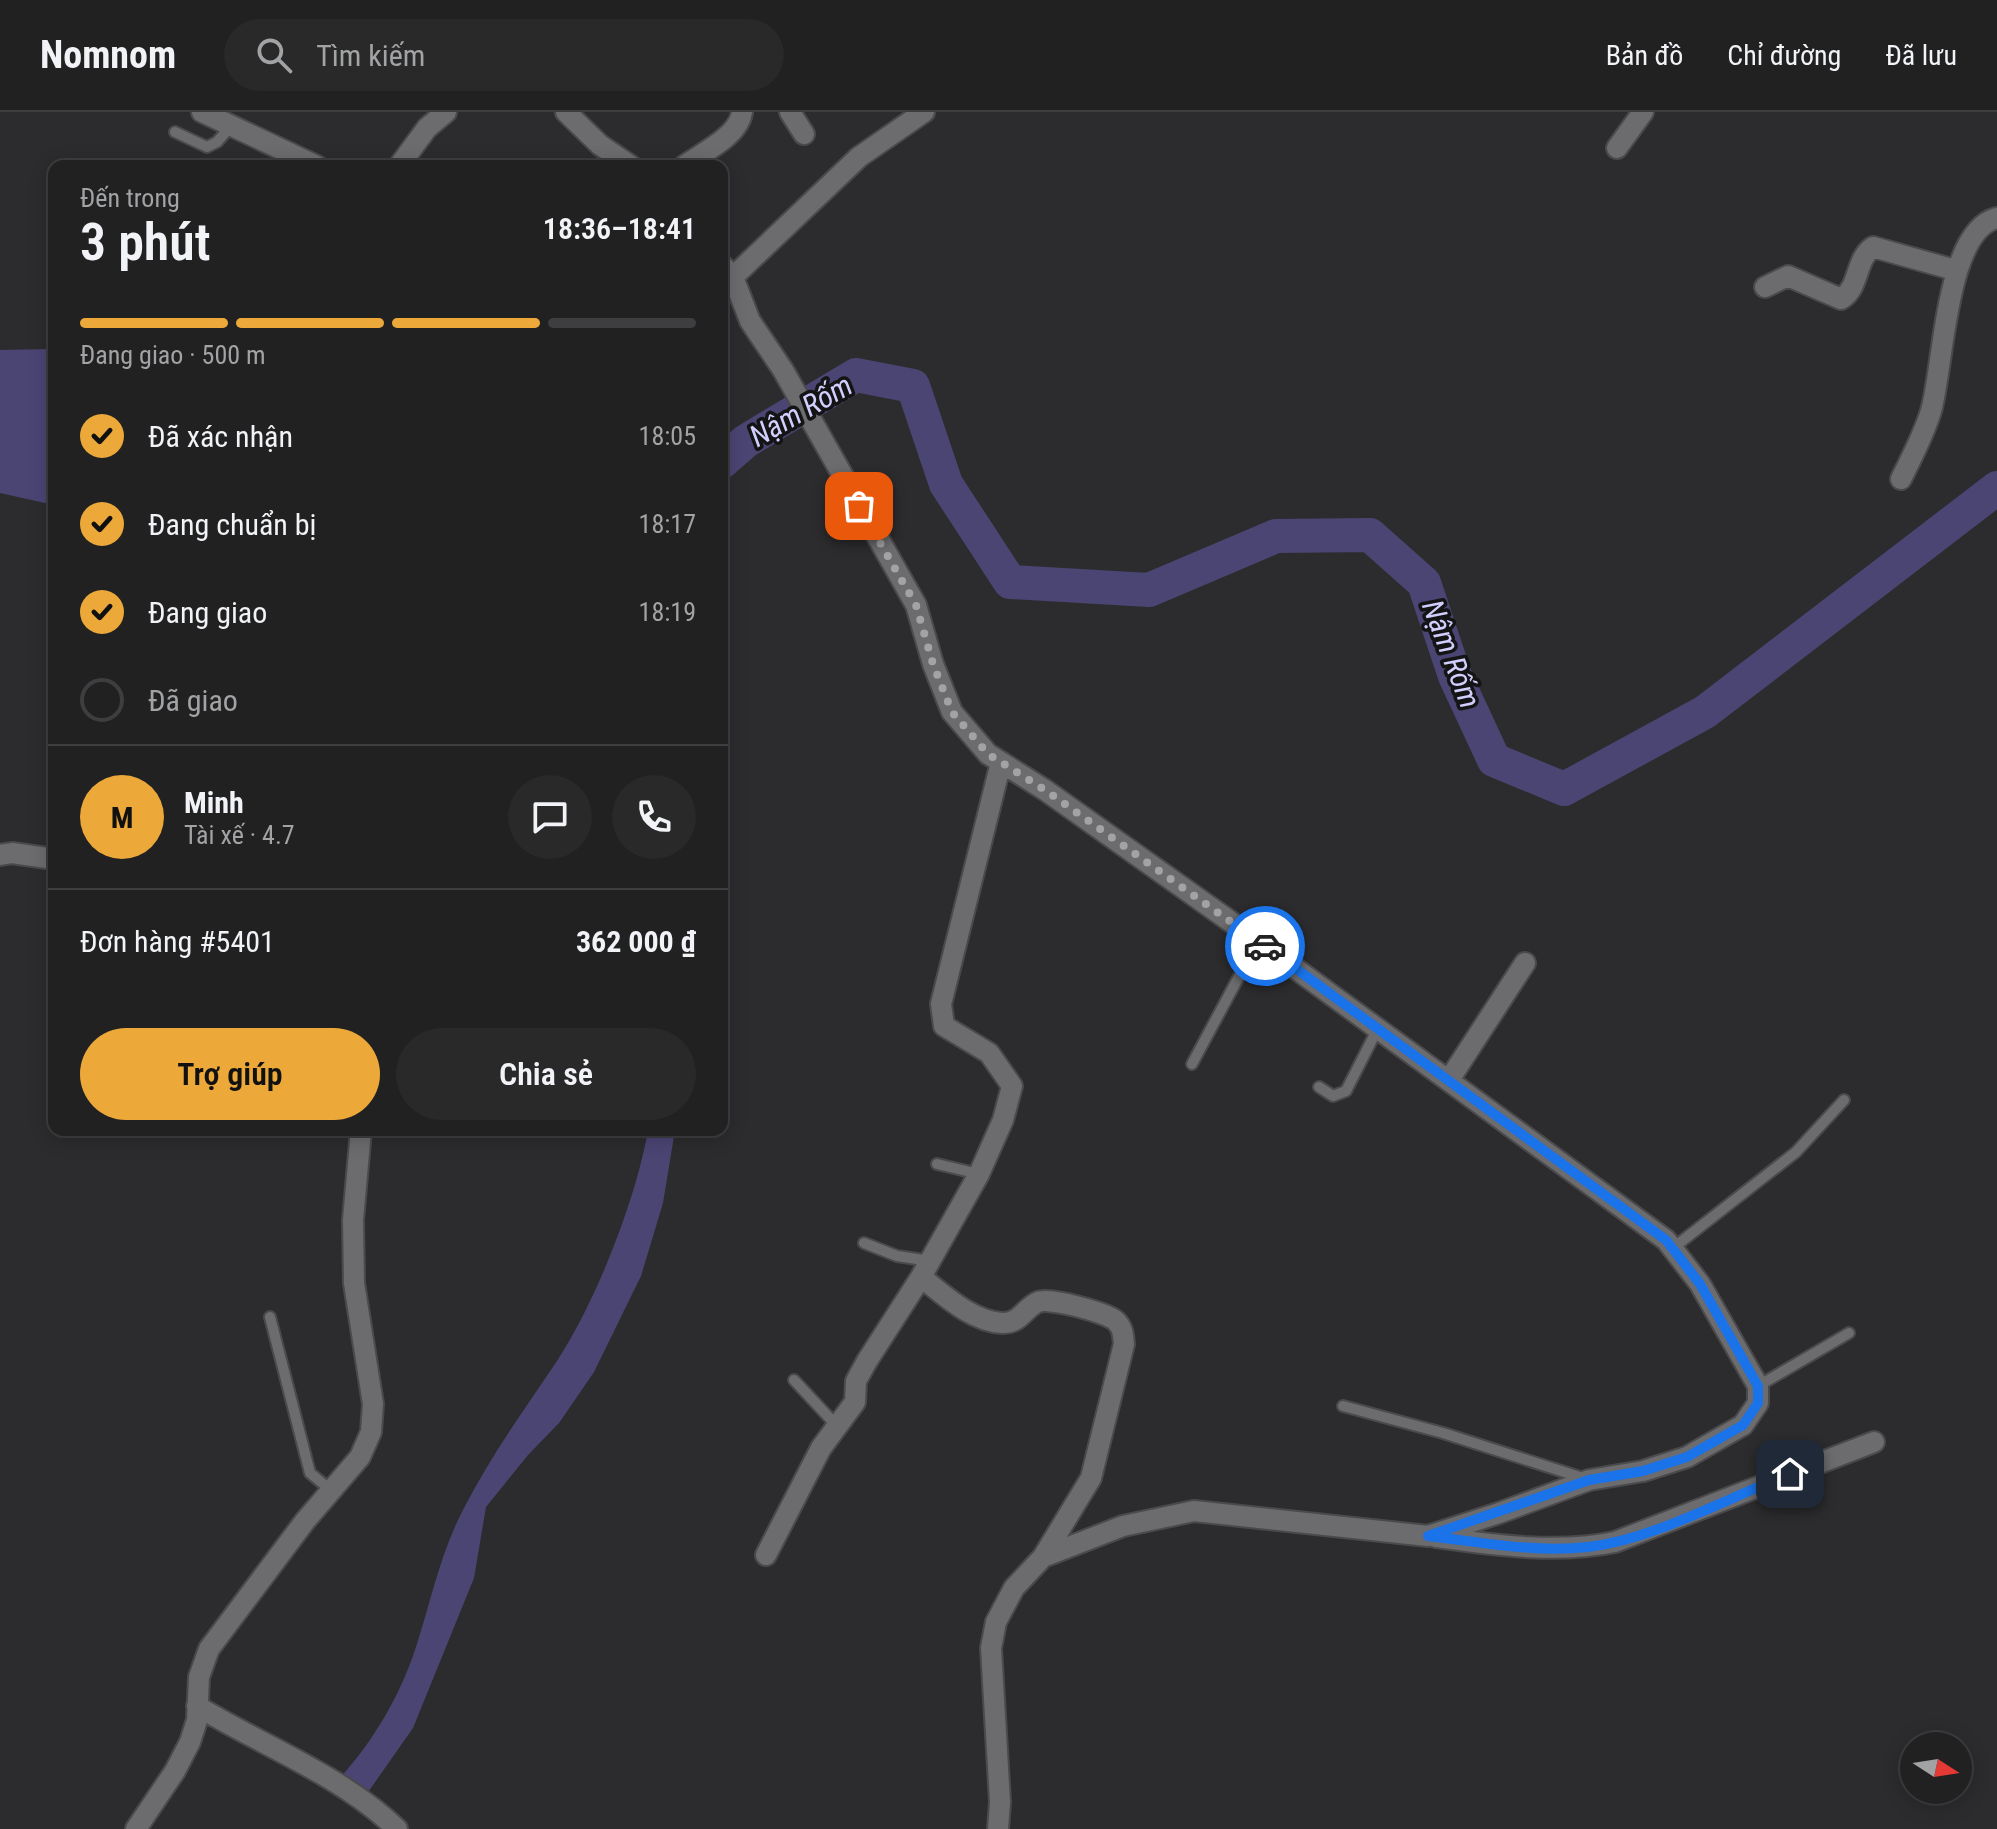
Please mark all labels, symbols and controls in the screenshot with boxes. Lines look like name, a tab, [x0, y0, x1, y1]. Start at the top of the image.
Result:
search box	[224, 19, 784, 91]
text: Nomnom	[40, 33, 176, 77]
icon: search	[252, 33, 296, 77]
text: Tìm kiếm	[316, 38, 425, 73]
text: Bản đồ	[1606, 39, 1683, 72]
text: Chỉ đường	[1727, 39, 1841, 72]
text: Đã lưu	[1885, 39, 1957, 72]
text: Đến trong	[80, 183, 180, 213]
text: 18:36–18:41	[543, 211, 696, 246]
text: 3 phút	[80, 212, 211, 273]
text: Đang giao · 500 m	[80, 340, 266, 370]
water label: Nậm Rốm	[743, 367, 858, 454]
icon: check	[80, 414, 124, 458]
text: Đã xác nhận	[148, 419, 293, 454]
text: 18:05	[639, 421, 696, 451]
pin	[825, 472, 893, 540]
icon: bag	[837, 484, 881, 528]
icon: check	[80, 502, 124, 546]
text: Đang chuẩn bị	[148, 507, 316, 542]
text: 18:17	[639, 509, 696, 539]
icon: check	[80, 590, 124, 634]
text: Đang giao	[148, 595, 267, 630]
water label: Nậm Rốm	[1415, 595, 1488, 713]
text: 18:19	[639, 597, 696, 627]
text: Đã giao	[148, 683, 238, 718]
button: chat	[508, 775, 592, 859]
button: phone	[612, 775, 696, 859]
text: Minh	[184, 785, 244, 820]
text: M	[111, 800, 133, 835]
text: Tài xế · 4.7	[184, 820, 295, 850]
courier	[1225, 906, 1305, 986]
text: Đơn hàng #5401	[80, 924, 275, 959]
text: 362 000 ₫	[576, 924, 696, 959]
icon: car	[1243, 924, 1287, 968]
button: Trợ giúp	[80, 1028, 380, 1120]
button: Chia sẻ	[396, 1028, 696, 1120]
pin	[1756, 1440, 1824, 1508]
icon: home	[1768, 1452, 1812, 1496]
north arrow	[1900, 1732, 1972, 1804]
map controls	[1900, 1732, 1972, 1804]

